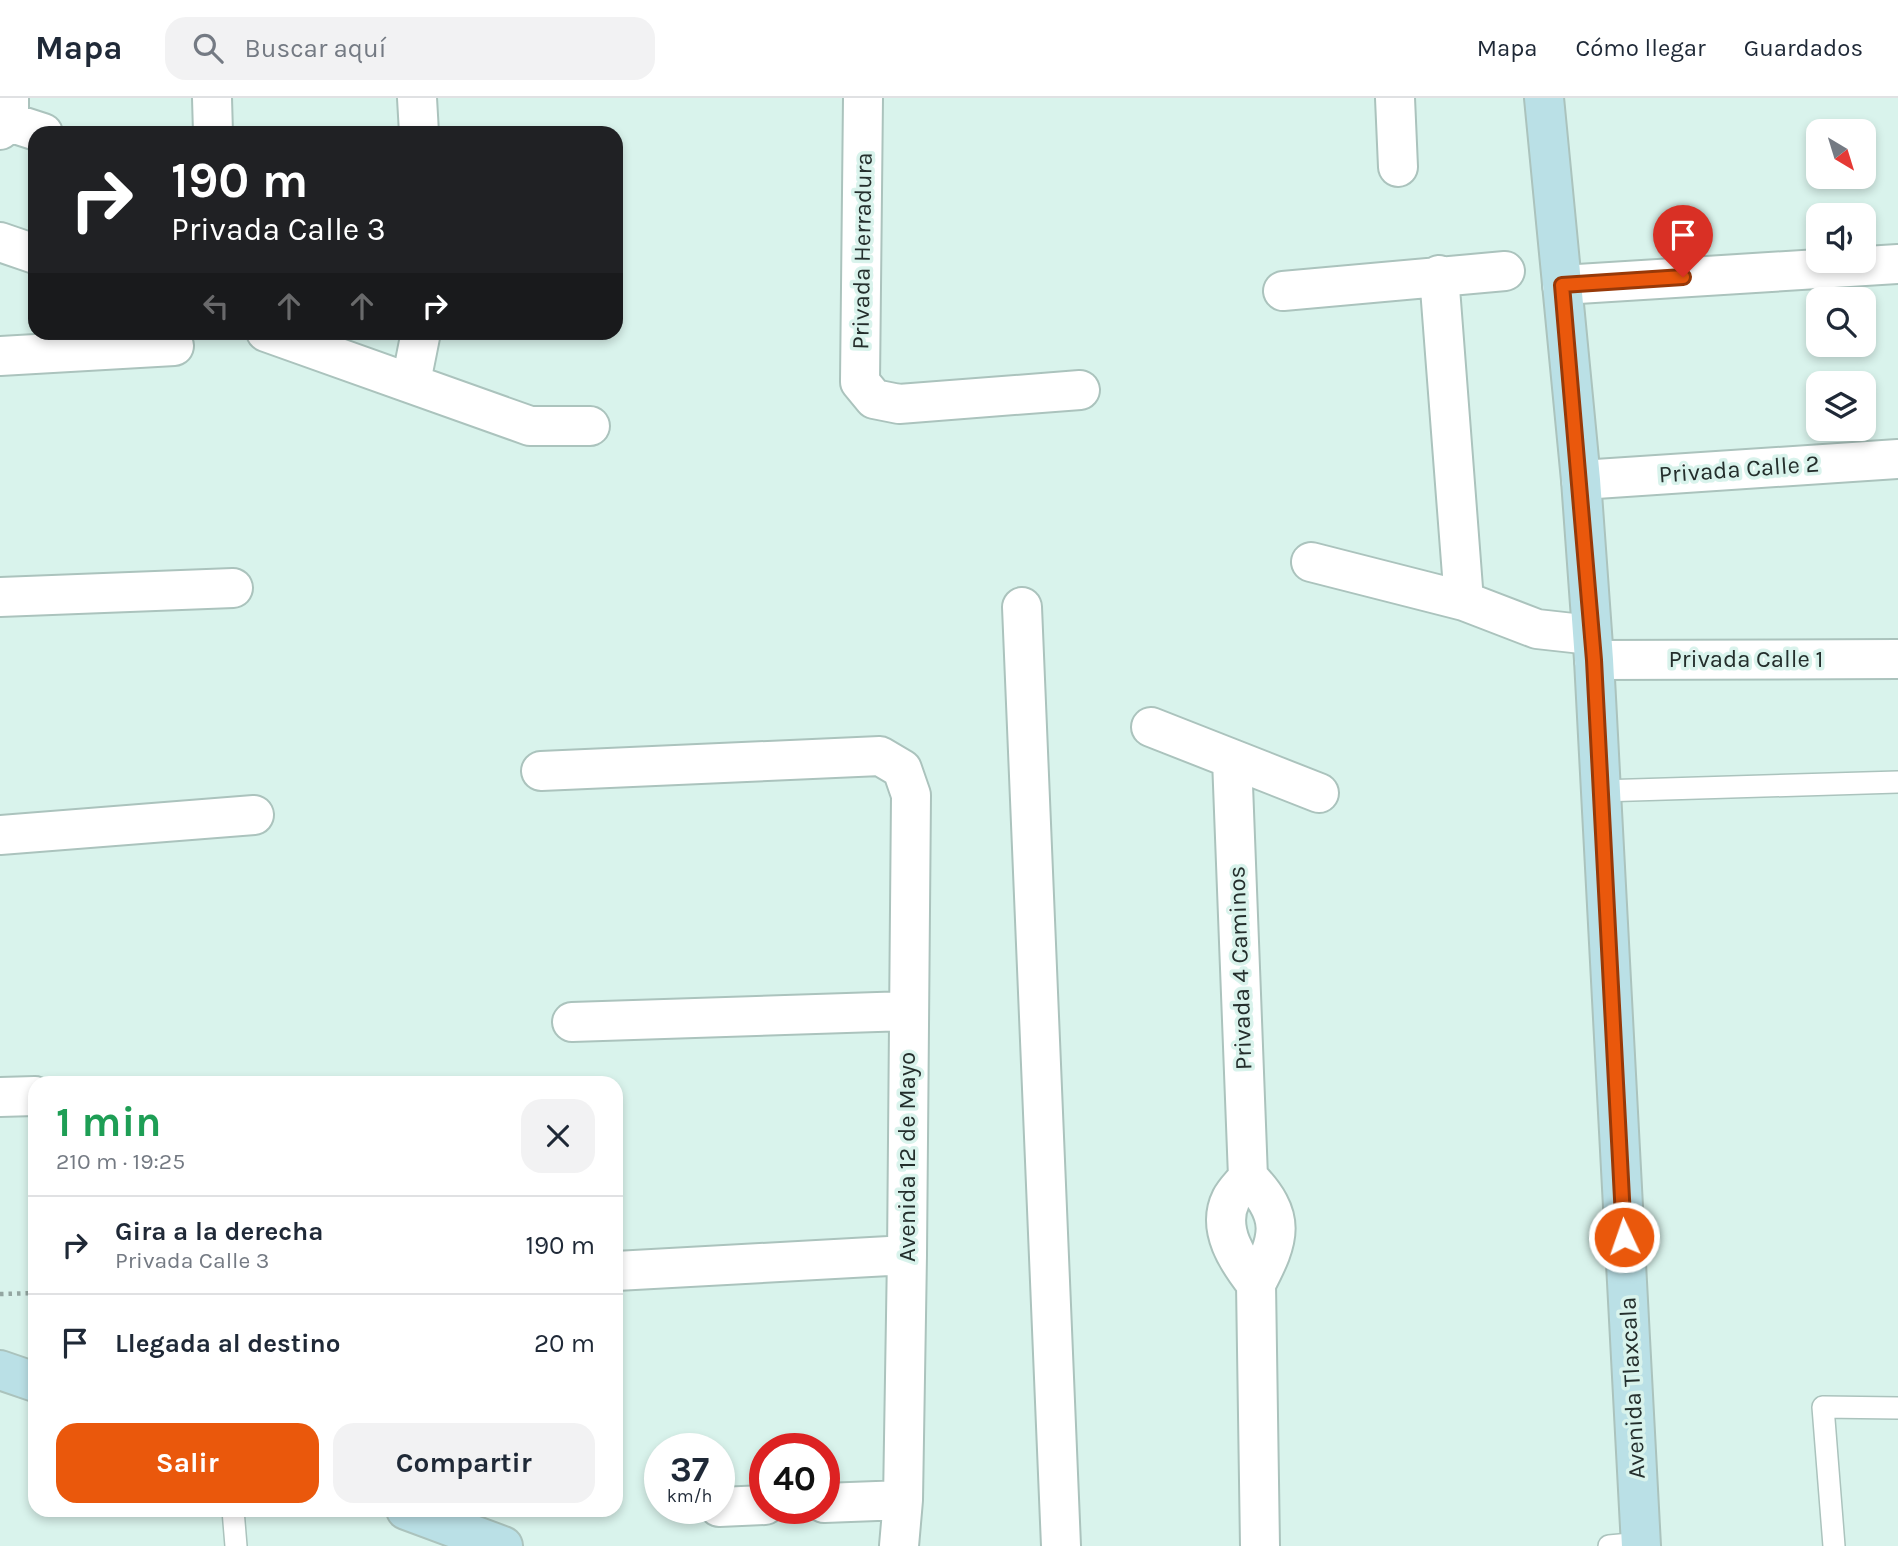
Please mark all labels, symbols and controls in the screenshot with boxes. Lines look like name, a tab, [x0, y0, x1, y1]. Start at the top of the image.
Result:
search box	[165, 17, 655, 80]
text: Mapa	[35, 29, 123, 67]
icon: search	[189, 29, 227, 67]
text: Buscar aquí	[245, 33, 386, 64]
text: Mapa	[1477, 34, 1537, 62]
text: Cómo llegar	[1575, 34, 1706, 62]
text: Guardados	[1744, 34, 1863, 62]
north arrow	[1806, 119, 1876, 189]
map controls	[1806, 119, 1876, 441]
text: 190 m	[171, 152, 308, 209]
street label: Privada Herradura	[846, 152, 878, 350]
icon: right	[56, 154, 147, 245]
button: sound	[1806, 203, 1876, 273]
pin	[1653, 205, 1713, 277]
text: Privada Calle 3	[171, 211, 386, 248]
icon: arrive	[1664, 216, 1702, 254]
icon: left	[197, 287, 235, 325]
icon: ahead	[270, 287, 308, 325]
icon: ahead	[343, 287, 381, 325]
icon: right	[416, 287, 454, 325]
button: search	[1806, 287, 1876, 357]
button: layers	[1806, 371, 1876, 441]
street label: Privada Calle 2	[1658, 449, 1820, 489]
street label: Privada Calle 1	[1669, 645, 1823, 673]
street label: Privada 4 Caminos	[1222, 865, 1258, 1071]
street label: Avenida 12 de Mayo	[893, 1052, 921, 1262]
text: 1 min	[56, 1097, 161, 1147]
button: close	[521, 1099, 595, 1173]
text: 210 m · 19:25	[56, 1148, 185, 1175]
position arrow	[1587, 1200, 1661, 1274]
text: Gira a la derecha	[115, 1216, 324, 1247]
icon: right	[56, 1226, 94, 1264]
text: 190 m	[525, 1230, 595, 1261]
text: Privada Calle 3	[115, 1247, 269, 1274]
street label: Avenida Tlaxcala	[1613, 1296, 1651, 1480]
icon: arrive	[56, 1324, 94, 1362]
text: Llegada al destino	[115, 1328, 341, 1359]
text: 20 m	[534, 1328, 595, 1359]
button: Salir	[56, 1423, 319, 1503]
button: Compartir	[333, 1423, 595, 1503]
speed limit sign: 40	[749, 1433, 840, 1524]
text: 37	[670, 1449, 709, 1490]
text: km/h	[667, 1485, 712, 1507]

